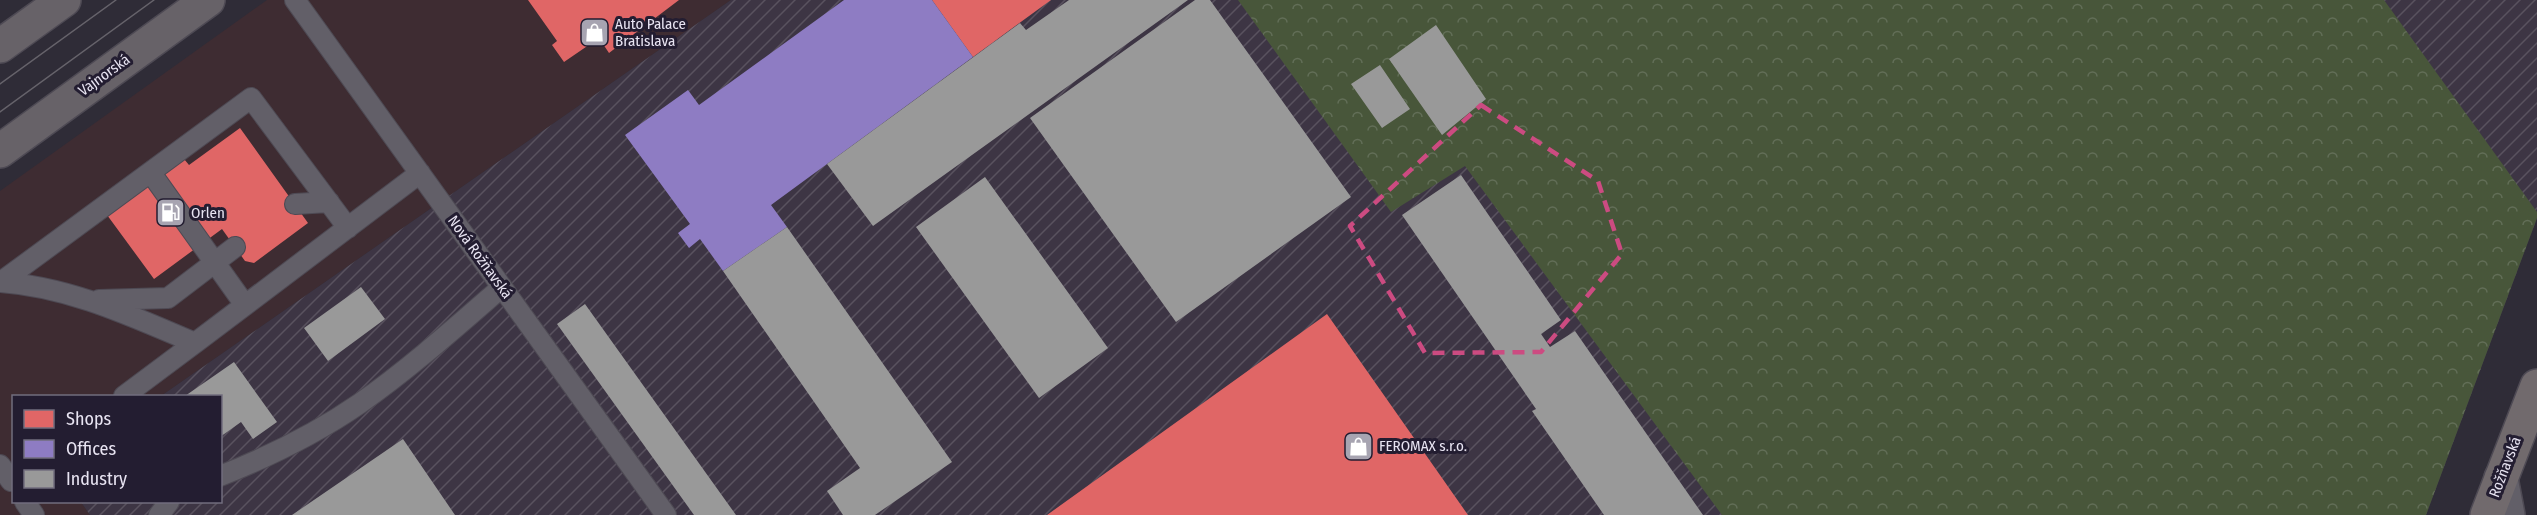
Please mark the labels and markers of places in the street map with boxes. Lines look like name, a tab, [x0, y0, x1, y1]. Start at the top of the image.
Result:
place label: Auto Palace Bratislava	[615, 15, 686, 50]
shop icon: Auto Palace Bratislava	[578, 17, 610, 49]
fuel station icon: Orlen	[154, 197, 186, 229]
place label: Orlen	[191, 204, 225, 222]
shop icon: FEROMAX s.r.o.	[1342, 430, 1374, 462]
place label: FEROMAX s.r.o.	[1379, 437, 1467, 455]

